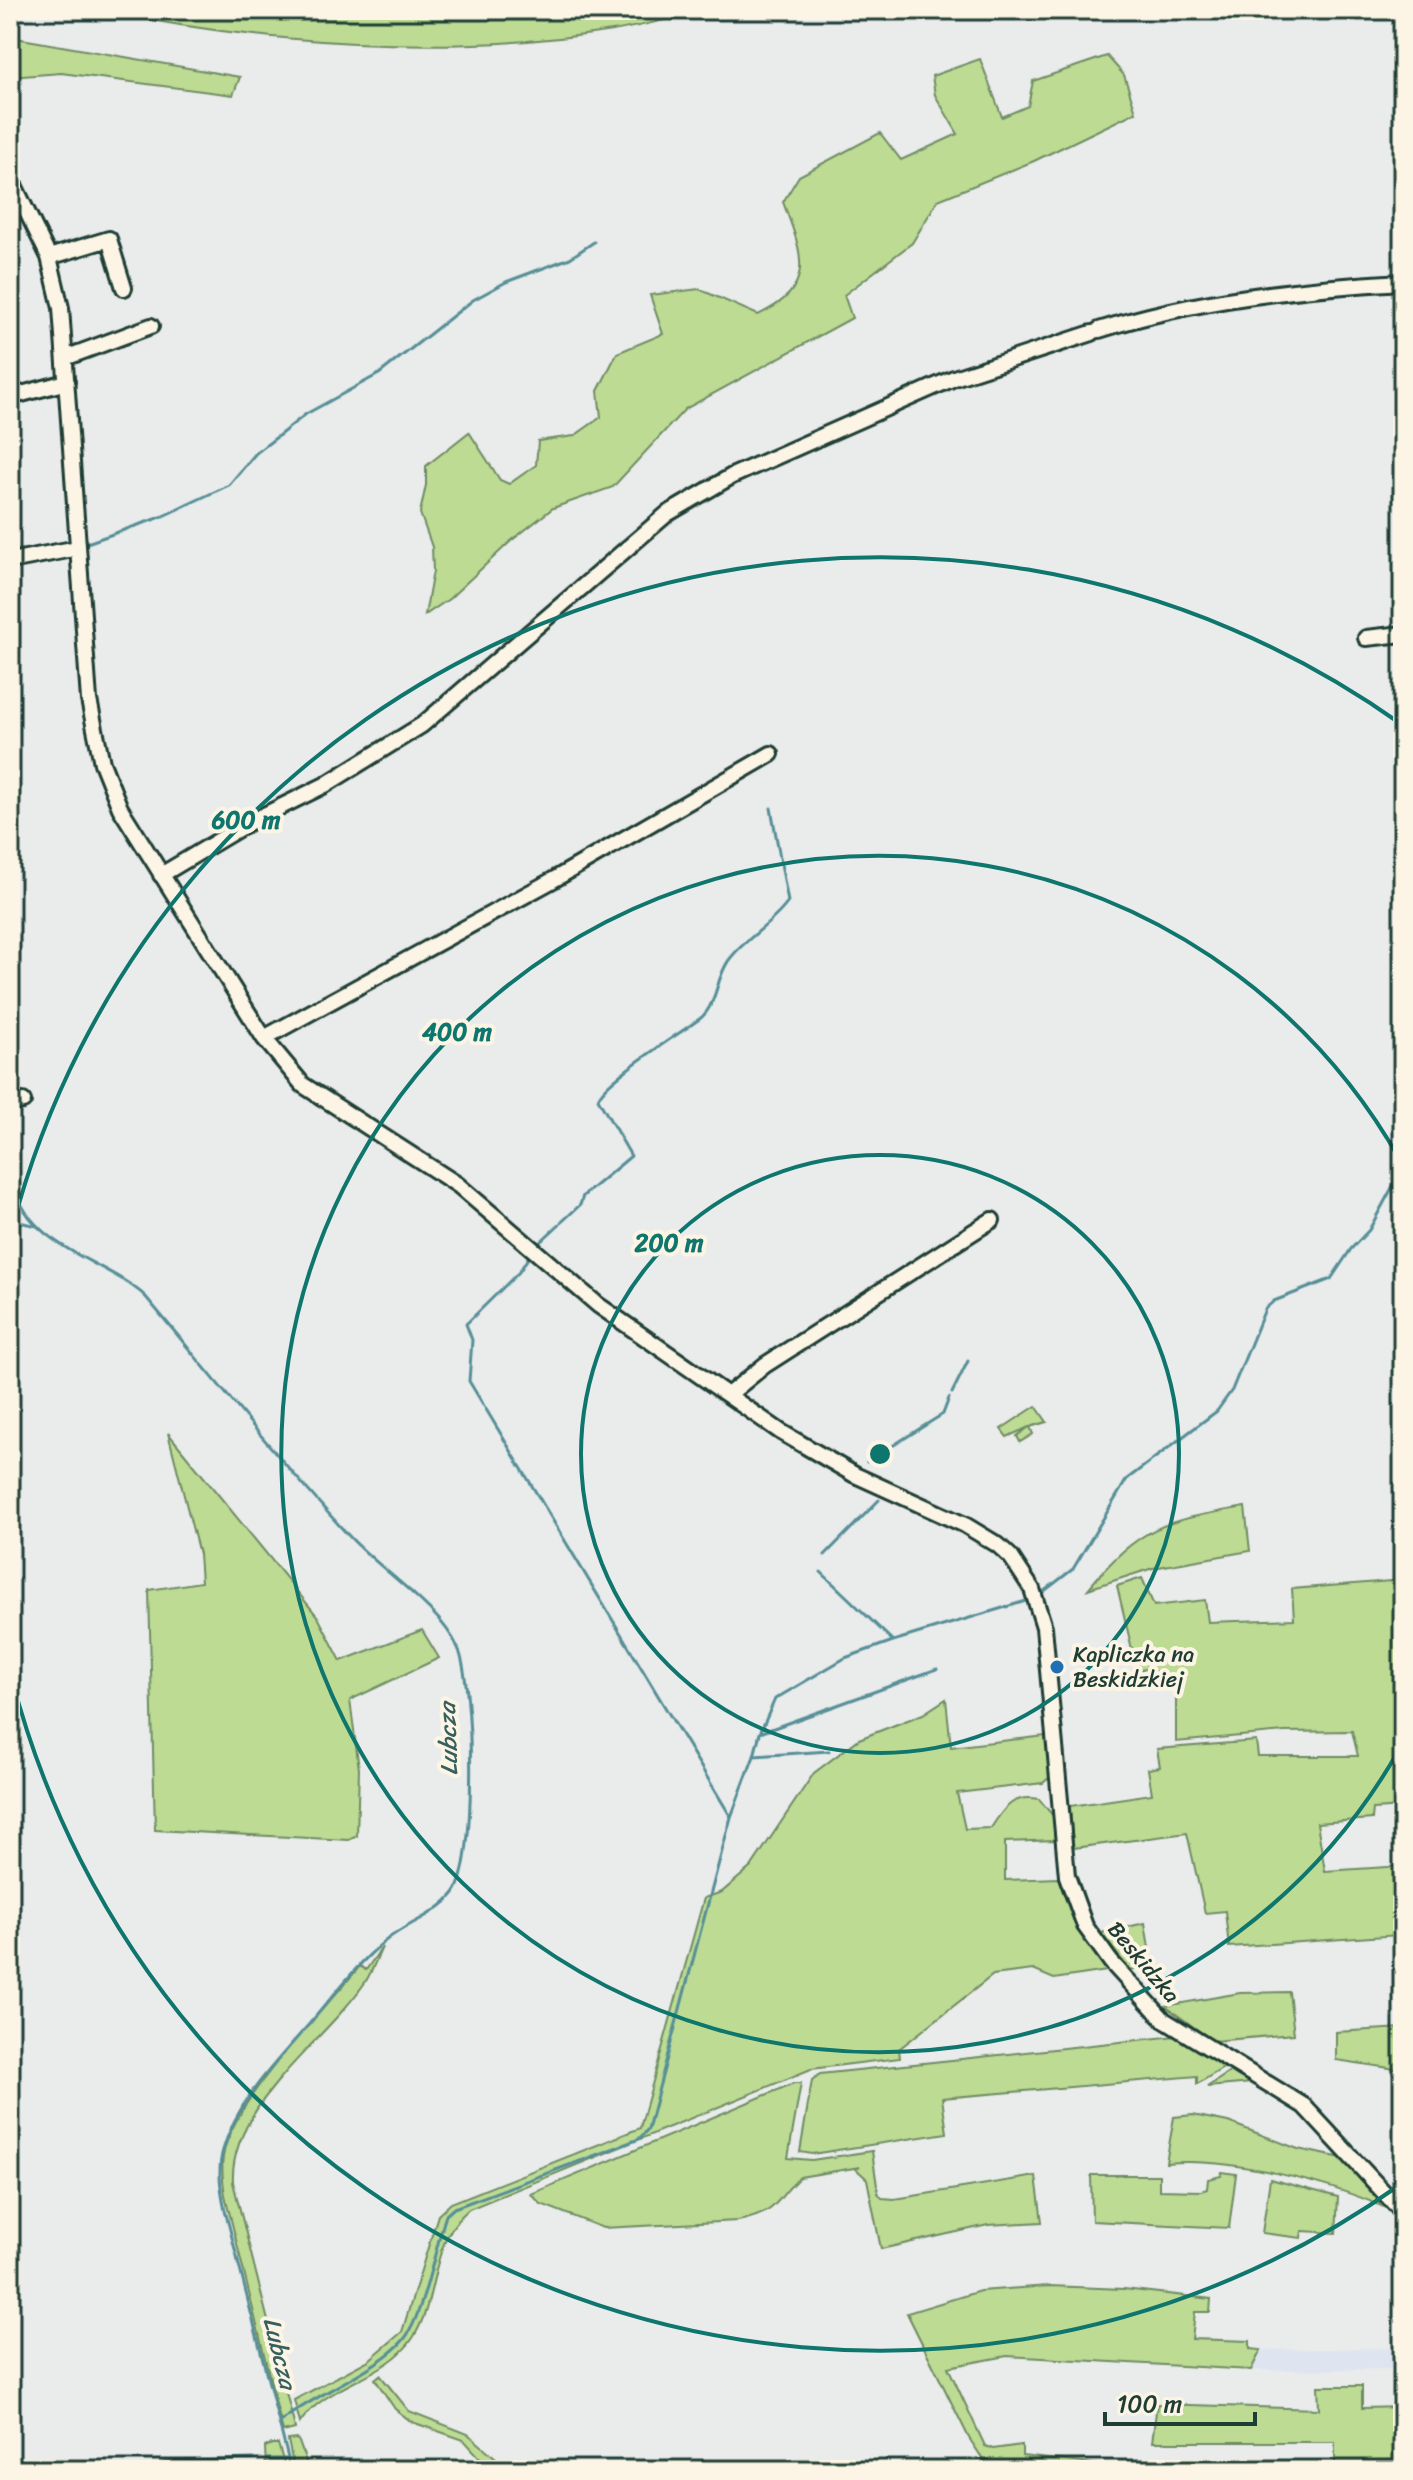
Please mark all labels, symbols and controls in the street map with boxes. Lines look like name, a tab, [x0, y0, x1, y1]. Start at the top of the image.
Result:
text: 600 m	[211, 799, 281, 841]
text: 400 m	[422, 1011, 493, 1053]
text: 200 m	[634, 1222, 704, 1264]
centre of rings	[866, 1440, 894, 1468]
place label: Kapliczka na Beskidzkiej	[1073, 1635, 1194, 1699]
marker: Kapliczka na Beskidzkiej	[1048, 1658, 1066, 1676]
water label: Lubcza	[426, 1699, 470, 1776]
street label: Beskidzka	[1098, 1912, 1190, 2012]
water label: Lubcza	[251, 2313, 310, 2396]
scale bar	[1105, 2376, 1255, 2426]
text: 100 m	[1117, 2383, 1182, 2425]

